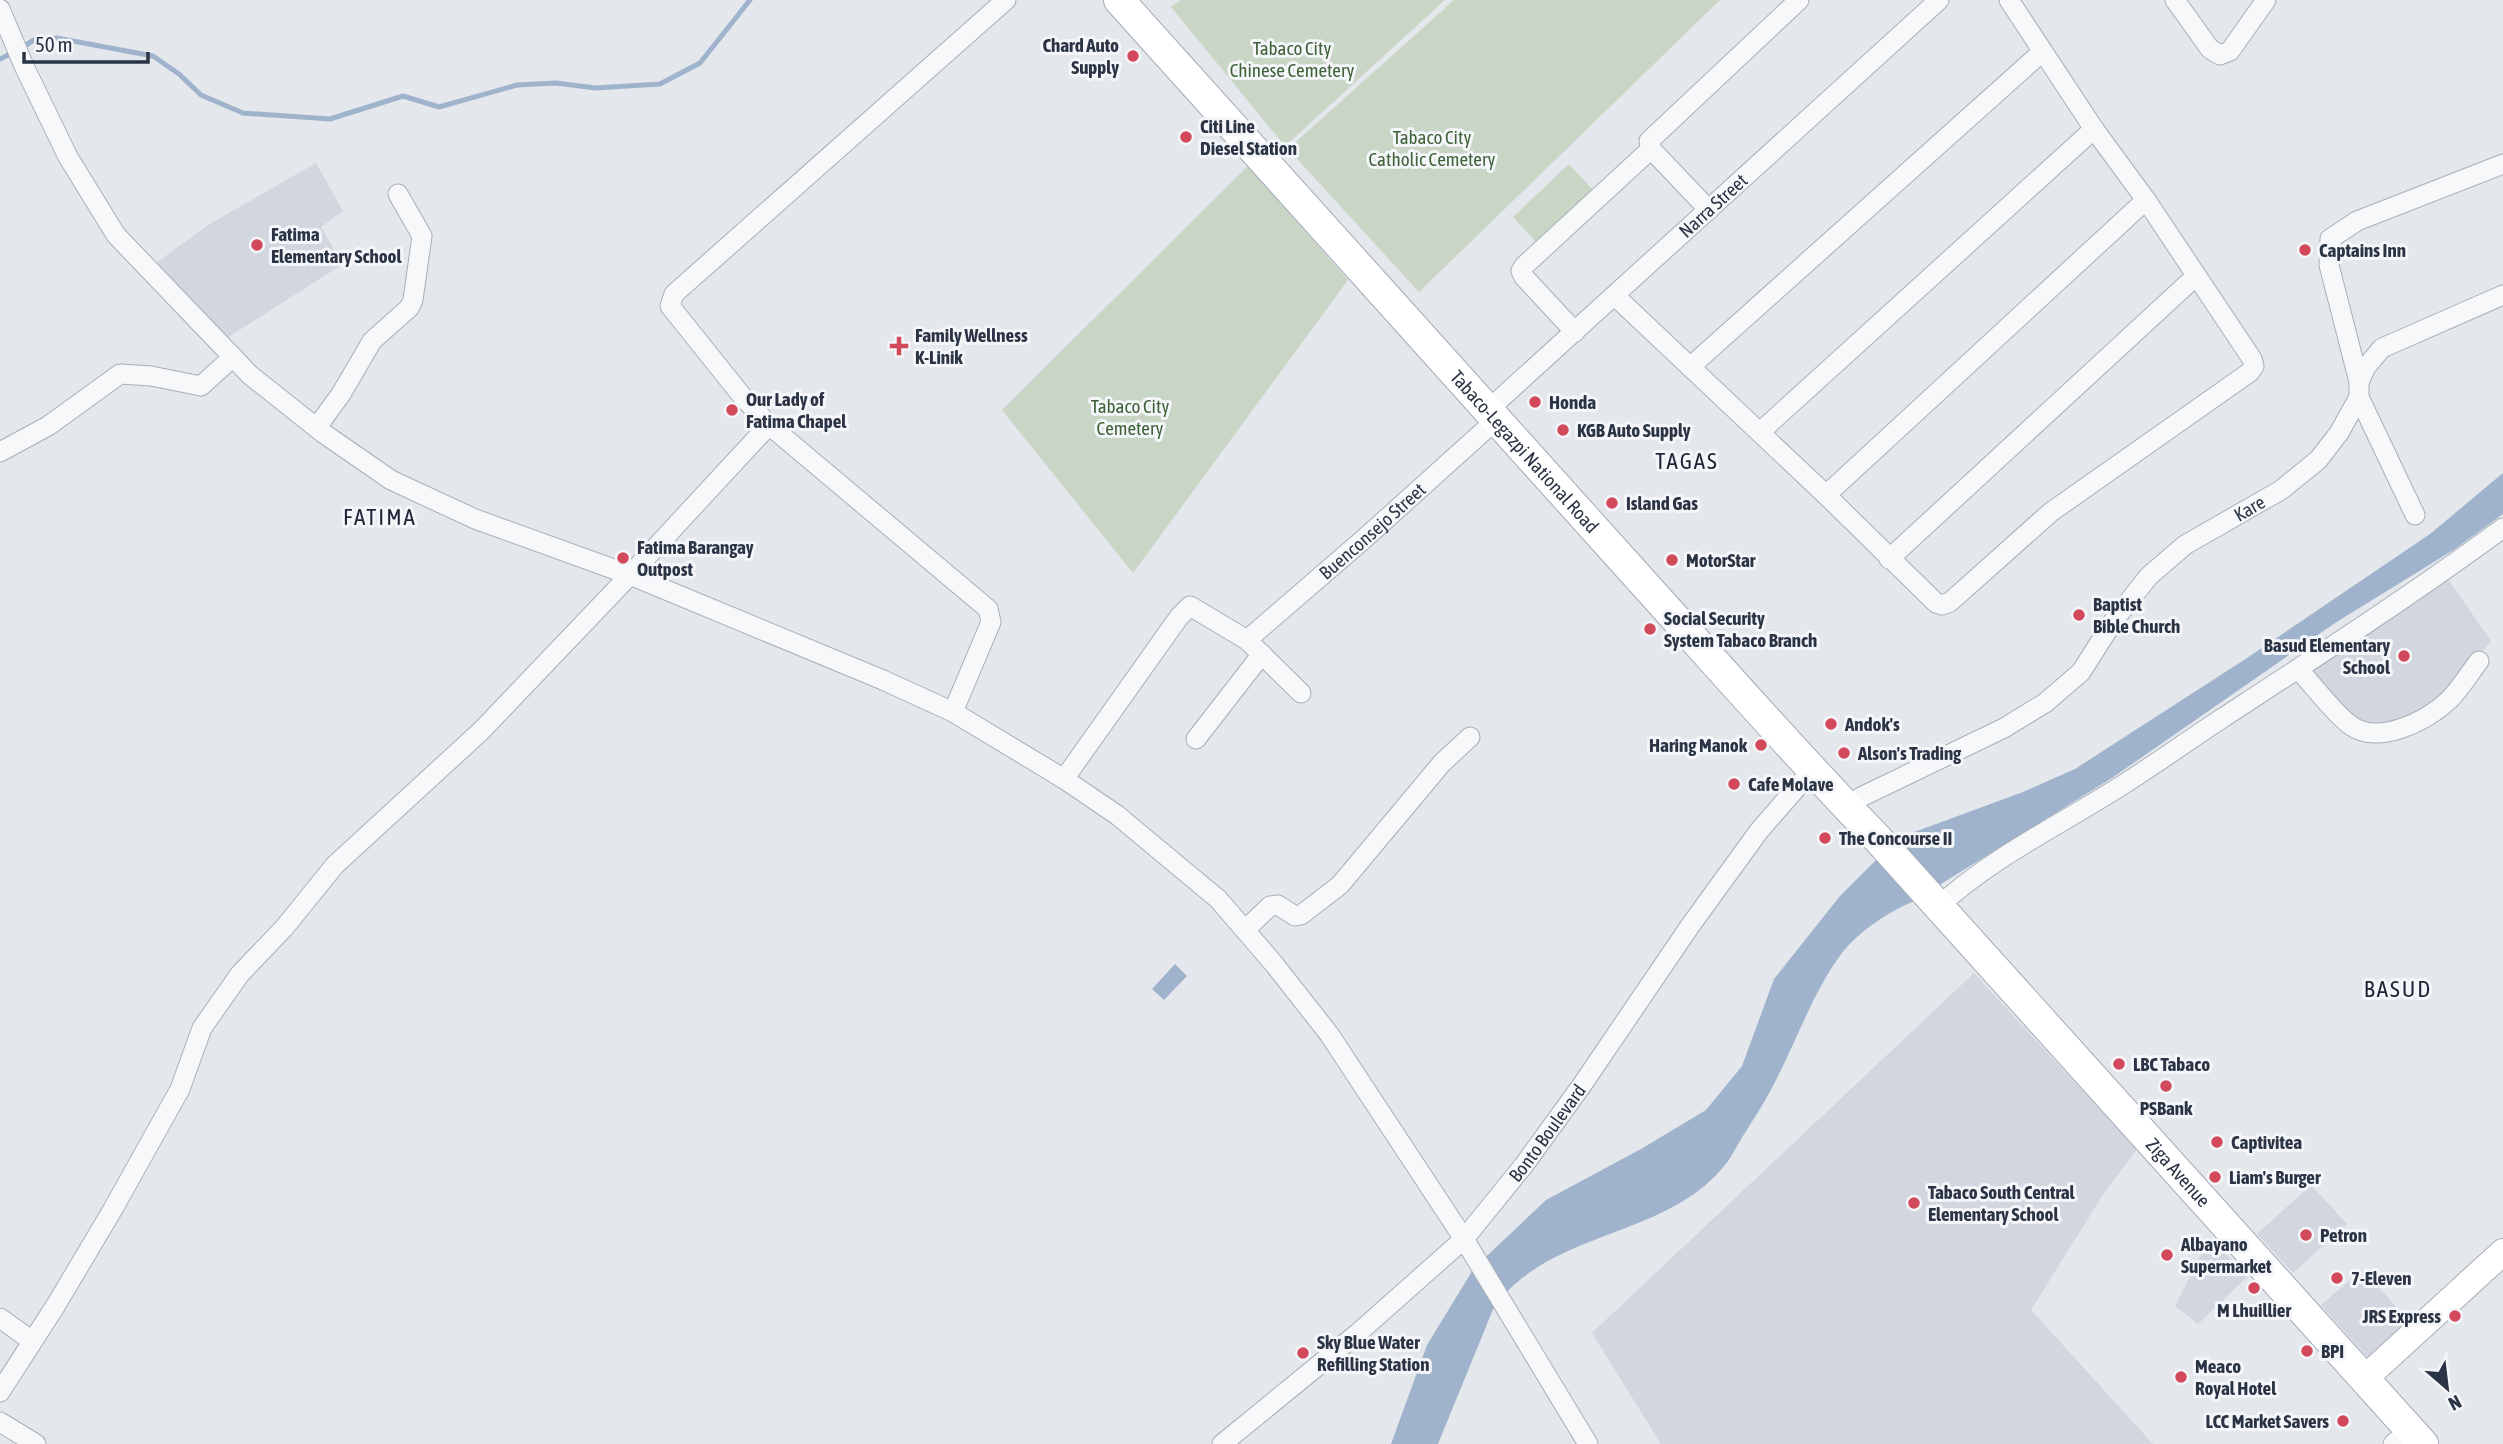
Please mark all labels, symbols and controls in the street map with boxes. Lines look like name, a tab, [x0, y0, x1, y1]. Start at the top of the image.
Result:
scale bar	[24, 21, 149, 65]
text: 50 m	[35, 32, 73, 56]
place label: Chard Auto Supply	[1042, 34, 1119, 78]
park label: Tabaco City Chinese Cemetery	[1230, 37, 1355, 81]
marker: Chard Auto Supply	[1125, 48, 1141, 64]
place label: Citi Line Diesel Station	[1200, 115, 1297, 159]
park label: Tabaco City Catholic Cemetery	[1369, 126, 1496, 170]
marker: Citi Line Diesel Station	[1178, 129, 1194, 145]
street label: Narra Street	[1674, 169, 1751, 242]
place label: Fatima Elementary School	[271, 223, 403, 267]
marker: Fatima Elementary School	[249, 237, 265, 253]
place label: Captains Inn	[2319, 239, 2406, 261]
marker: Captains Inn	[2297, 242, 2313, 258]
place label: Family Wellness K-Linik	[915, 324, 1028, 368]
marker: Family Wellness K-Linik	[889, 336, 909, 356]
street label: Tabaco-Legazpi National Road	[1446, 366, 1603, 537]
place label: Our Lady of Fatima Chapel	[746, 388, 847, 432]
place label: Honda	[1549, 391, 1596, 413]
marker: Honda	[1527, 394, 1543, 410]
park label: Tabaco City Cemetery	[1091, 395, 1169, 439]
marker: Our Lady of Fatima Chapel	[724, 402, 740, 418]
place label: KGB Auto Supply	[1577, 419, 1691, 441]
marker: KGB Auto Supply	[1555, 422, 1571, 438]
district label: TAGAS	[1655, 448, 1719, 474]
street label: Buenconsejo Street	[1315, 478, 1430, 584]
street label: Kare	[2230, 491, 2269, 526]
place label: Island Gas	[1626, 492, 1698, 514]
marker: Island Gas	[1604, 495, 1620, 511]
district label: FATIMA	[343, 504, 417, 530]
place label: Fatima Barangay Outpost	[637, 536, 754, 580]
place label: MotorStar	[1686, 549, 1756, 571]
marker: Fatima Barangay Outpost	[615, 550, 631, 566]
marker: MotorStar	[1664, 552, 1680, 568]
place label: Baptist Bible Church	[2093, 593, 2180, 637]
place label: Social Security System Tabaco Branch	[1664, 607, 1817, 651]
marker: Baptist Bible Church	[2071, 607, 2087, 623]
marker: Social Security System Tabaco Branch	[1642, 621, 1658, 637]
place label: Basud Elementary School	[2264, 634, 2391, 678]
marker: Basud Elementary School	[2396, 648, 2412, 664]
place label: Andok's	[1844, 713, 1900, 735]
marker: Andok's	[1823, 716, 1839, 732]
place label: Haring Manok	[1649, 734, 1748, 756]
marker: Haring Manok	[1753, 737, 1769, 753]
place label: Alson's Trading	[1857, 742, 1962, 764]
marker: Alson's Trading	[1836, 745, 1852, 761]
place label: Cafe Molave	[1748, 773, 1834, 795]
marker: Cafe Molave	[1726, 776, 1742, 792]
place label: The Concourse II	[1839, 827, 1952, 849]
marker: The Concourse II	[1817, 830, 1833, 846]
district label: BASUD	[2364, 976, 2432, 1002]
place label: LBC Tabaco	[2133, 1053, 2210, 1075]
marker: LBC Tabaco	[2111, 1056, 2127, 1072]
marker: PSBank	[2158, 1078, 2174, 1094]
street label: Bonto Boulevard	[1504, 1080, 1590, 1186]
place label: PSBank	[2140, 1097, 2193, 1119]
place label: Captivitea	[2231, 1131, 2302, 1153]
street label: Ziga Avenue	[2142, 1133, 2215, 1211]
marker: Captivitea	[2209, 1134, 2225, 1150]
place label: Liam's Burger	[2229, 1166, 2321, 1188]
marker: Liam's Burger	[2207, 1169, 2223, 1185]
place label: Tabaco South Central Elementary School	[1928, 1181, 2076, 1225]
marker: Tabaco South Central Elementary School	[1906, 1195, 1922, 1211]
place label: Petron	[2320, 1224, 2367, 1246]
marker: Petron	[2298, 1227, 2314, 1243]
place label: Albayano Supermarket	[2180, 1233, 2272, 1277]
marker: Albayano Supermarket	[2159, 1247, 2175, 1263]
place label: 7-Eleven	[2351, 1267, 2412, 1289]
marker: 7-Eleven	[2329, 1270, 2345, 1286]
marker: M Lhuillier	[2246, 1280, 2262, 1296]
place label: M Lhuillier	[2217, 1299, 2291, 1321]
place label: JRS Express	[2361, 1305, 2441, 1327]
marker: JRS Express	[2447, 1308, 2463, 1324]
place label: Sky Blue Water Refilling Station	[1317, 1331, 1429, 1375]
place label: BPI	[2321, 1340, 2344, 1362]
marker: BPI	[2299, 1343, 2315, 1359]
marker: Sky Blue Water Refilling Station	[1295, 1345, 1311, 1361]
north arrow	[2412, 1353, 2482, 1423]
place label: Meaco Royal Hotel	[2195, 1355, 2277, 1399]
marker: Meaco Royal Hotel	[2173, 1369, 2189, 1385]
text: N	[2445, 1391, 2465, 1415]
place label: LCC Market Savers	[2205, 1410, 2329, 1432]
marker: LCC Market Savers	[2335, 1413, 2351, 1429]

